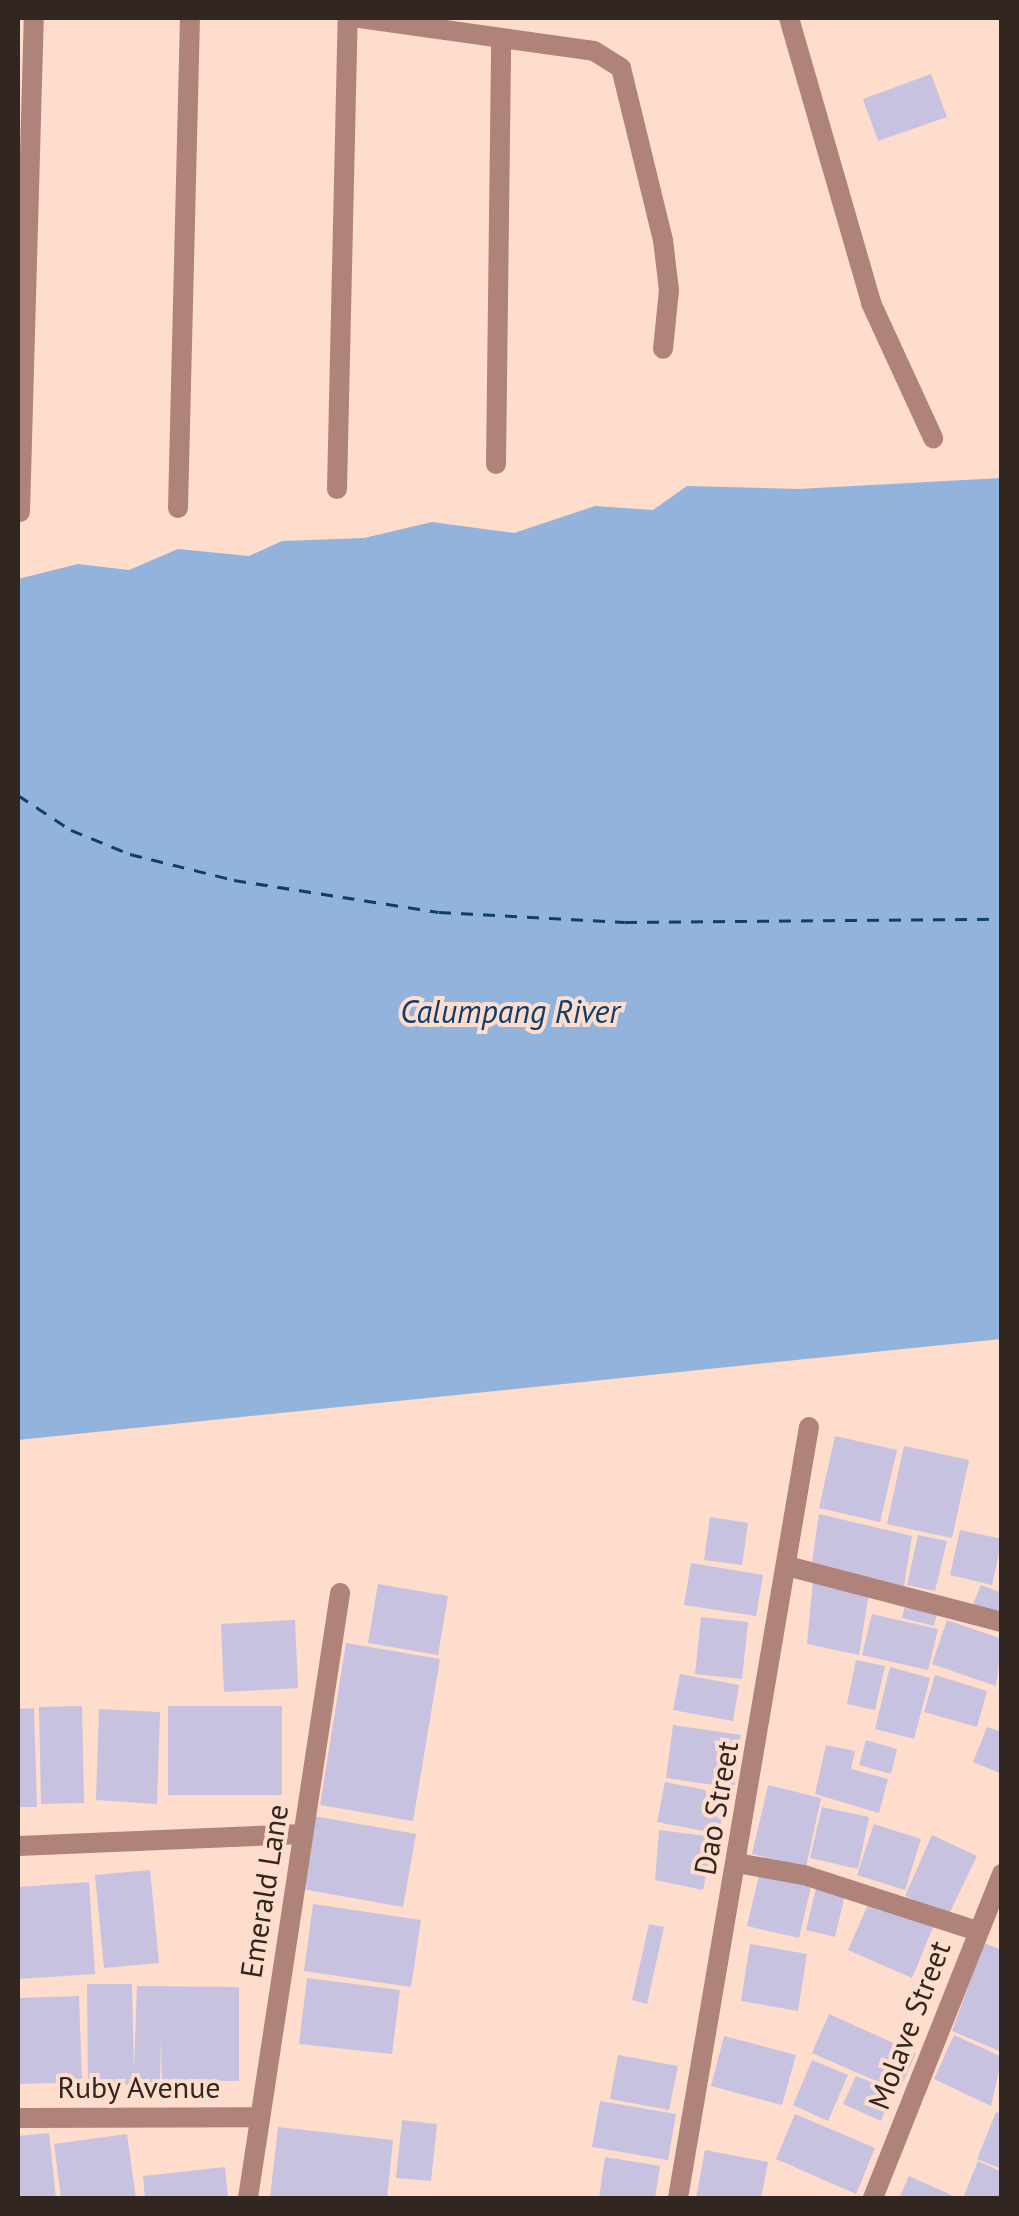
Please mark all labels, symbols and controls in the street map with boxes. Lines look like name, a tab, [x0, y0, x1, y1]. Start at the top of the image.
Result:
water label: Calumpang River	[400, 992, 620, 1030]
street label: Dao Street	[687, 1738, 745, 1878]
street label: Emerald Lane	[233, 1802, 295, 1980]
street label: Molave Street	[860, 1936, 958, 2114]
street label: Ruby Avenue	[56, 2069, 222, 2105]

